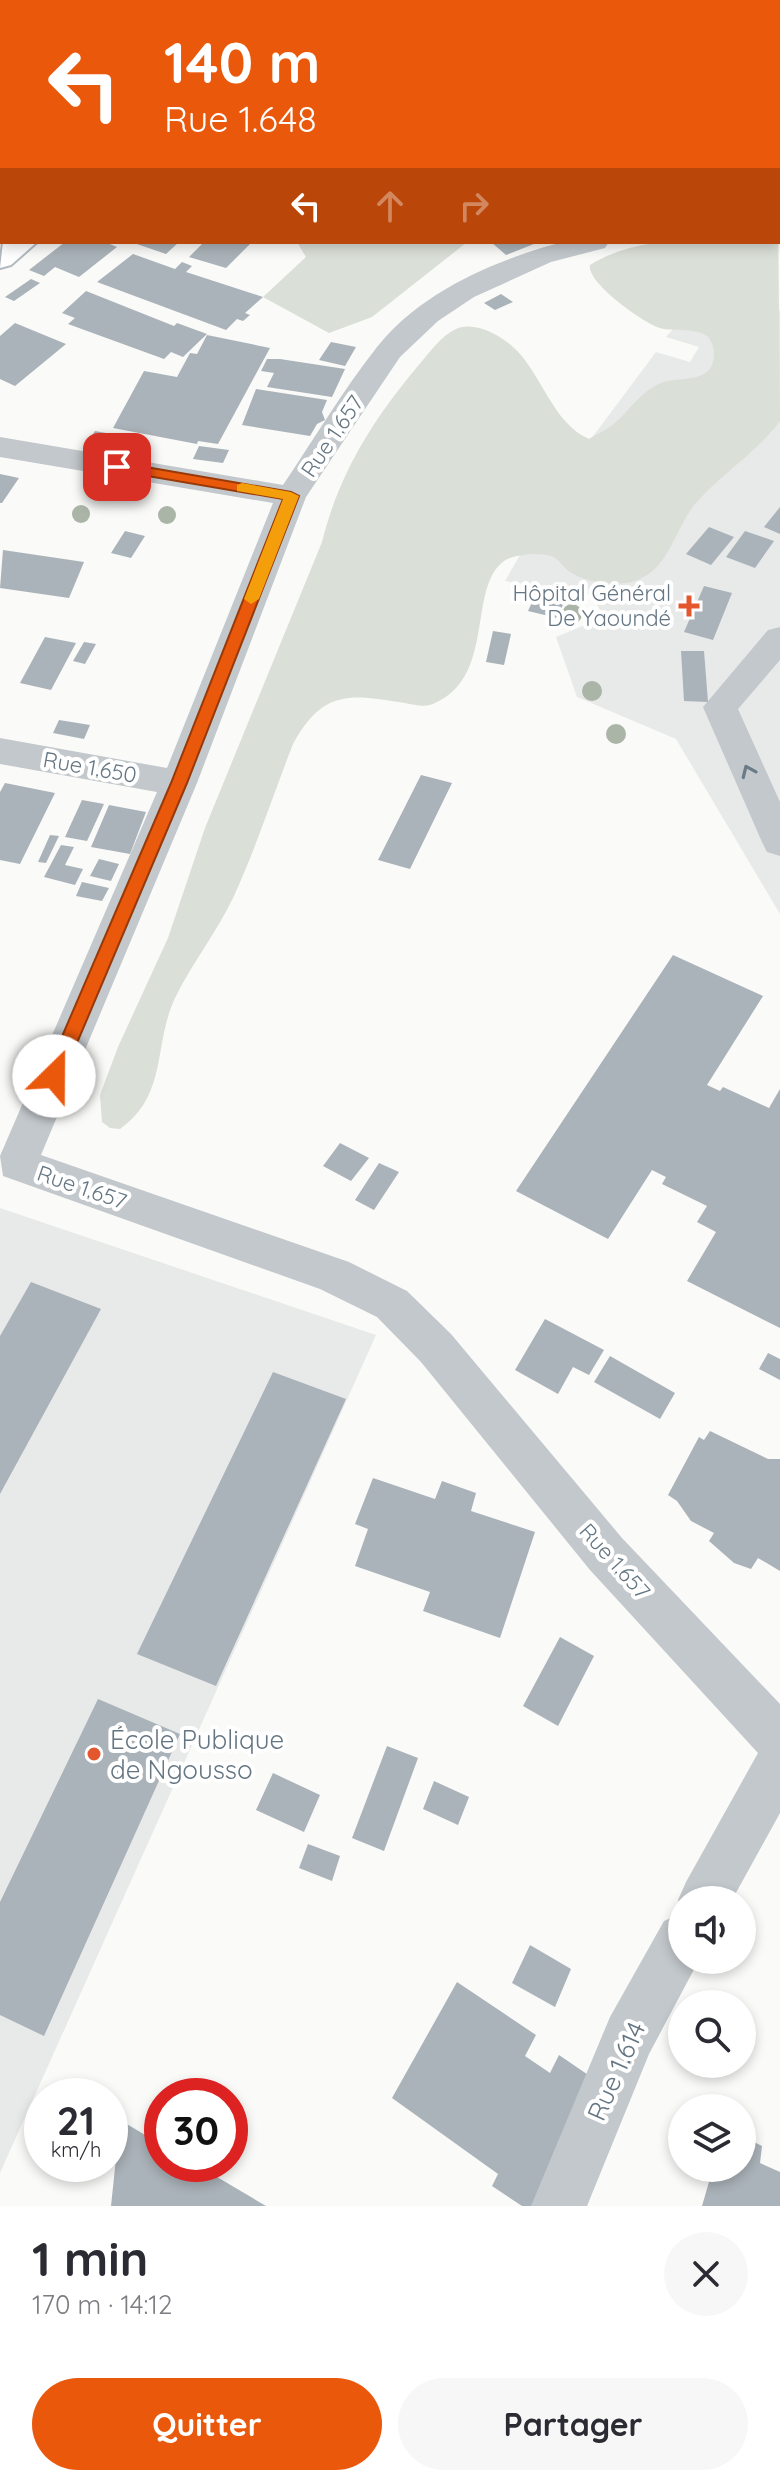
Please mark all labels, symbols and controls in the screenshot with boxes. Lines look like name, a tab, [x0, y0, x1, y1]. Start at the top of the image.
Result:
text: 140 m	[164, 27, 320, 97]
icon: left	[32, 32, 136, 136]
text: Rue 1.648	[164, 96, 317, 141]
icon: left	[284, 184, 328, 228]
icon: ahead	[368, 184, 412, 228]
icon: right	[452, 184, 496, 228]
street label: Rue 1.657	[294, 390, 370, 482]
pin	[83, 433, 151, 501]
icon: arrive	[95, 445, 139, 489]
place label: Hôpital Général De Yaoundé	[513, 579, 671, 632]
marker: Hôpital Général De Yaoundé	[678, 595, 700, 617]
street label: Rue 1.650	[41, 745, 139, 789]
one-way arrow	[742, 764, 758, 779]
position arrow	[12, 1034, 96, 1118]
street label: Rue 1.657	[34, 1159, 130, 1215]
street label: Rue 1.657	[574, 1517, 656, 1605]
place label: École Publique de Ngousso	[110, 1723, 284, 1786]
marker: École Publique de Ngousso	[85, 1745, 103, 1763]
map controls	[668, 1886, 756, 2182]
button: sound	[668, 1886, 756, 1974]
button: search	[668, 1990, 756, 2078]
street label: Rue 1.614	[580, 2016, 652, 2126]
speed limit sign: 30	[144, 2078, 248, 2182]
button: layers	[668, 2094, 756, 2182]
text: 21	[57, 2095, 95, 2145]
text: km/h	[51, 2137, 101, 2162]
text: 1 min	[32, 2228, 148, 2288]
button: close	[664, 2232, 748, 2316]
text: 170 m · 14:12	[32, 2288, 172, 2321]
button: Quitter	[32, 2378, 382, 2470]
button: Partager	[398, 2378, 748, 2470]

